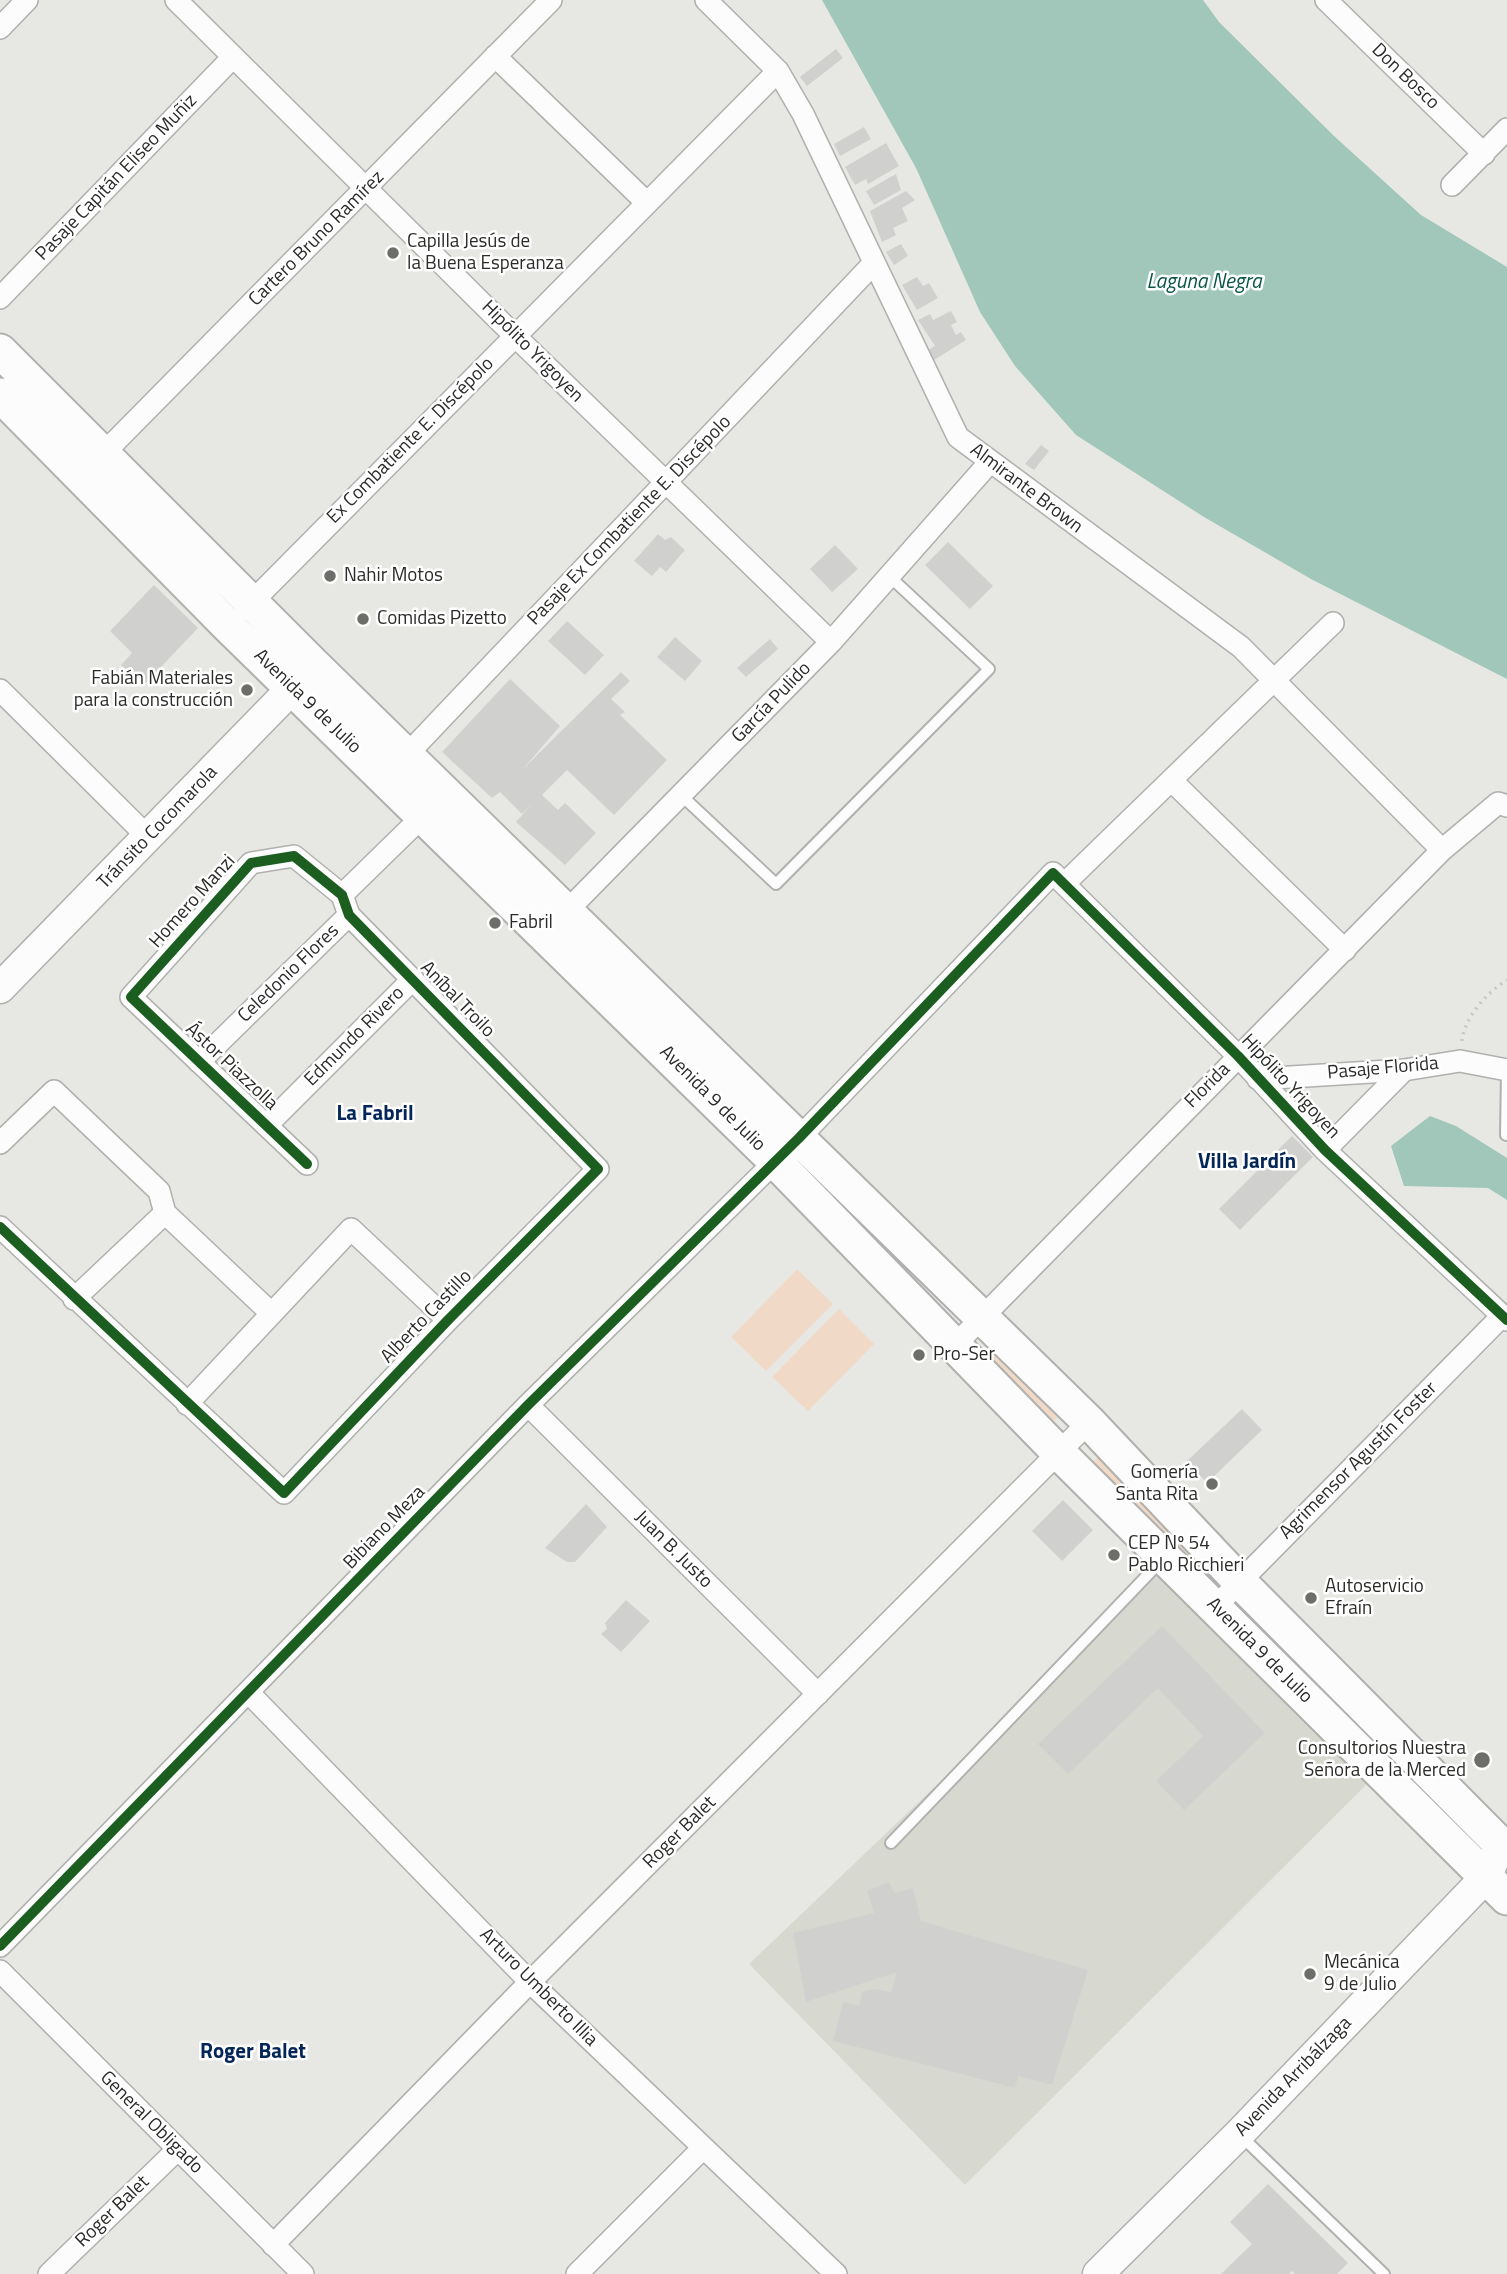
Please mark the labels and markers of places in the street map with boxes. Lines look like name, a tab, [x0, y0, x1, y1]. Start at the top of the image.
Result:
place label: Capilla Jesús de la Buena Esperanza	[407, 231, 564, 275]
marker: Capilla Jesús de la Buena Esperanza	[385, 245, 401, 261]
place label: Nahir Motos	[344, 565, 443, 587]
marker: Nahir Motos	[322, 568, 338, 584]
place label: Comidas Pizetto	[377, 608, 507, 630]
marker: Comidas Pizetto	[355, 611, 371, 627]
place label: Fabián Materiales para la construcción	[74, 668, 233, 712]
marker: Fabián Materiales para la construcción	[239, 682, 255, 698]
place label: Fabril	[509, 912, 553, 934]
marker: Fabril	[487, 915, 503, 931]
place label: Pro-Ser	[933, 1344, 995, 1366]
marker: Pro-Ser	[911, 1347, 927, 1363]
place label: Gomería Santa Rita	[1116, 1462, 1198, 1506]
marker: Gomería Santa Rita	[1204, 1476, 1220, 1492]
place label: CEP Nº 54 Pablo Ricchieri	[1128, 1533, 1244, 1577]
marker: CEP Nº 54 Pablo Ricchieri	[1106, 1547, 1122, 1563]
place label: Autoservicio Efraín	[1325, 1576, 1424, 1620]
marker: Autoservicio Efraín	[1303, 1590, 1319, 1606]
place label: Consultorios Nuestra Señora de la Merced	[1298, 1738, 1466, 1782]
marker: Consultorios Nuestra Señora de la Merced	[1472, 1750, 1492, 1770]
place label: Mecánica 9 de Julio	[1324, 1952, 1399, 1996]
marker: Mecánica 9 de Julio	[1302, 1966, 1318, 1982]

